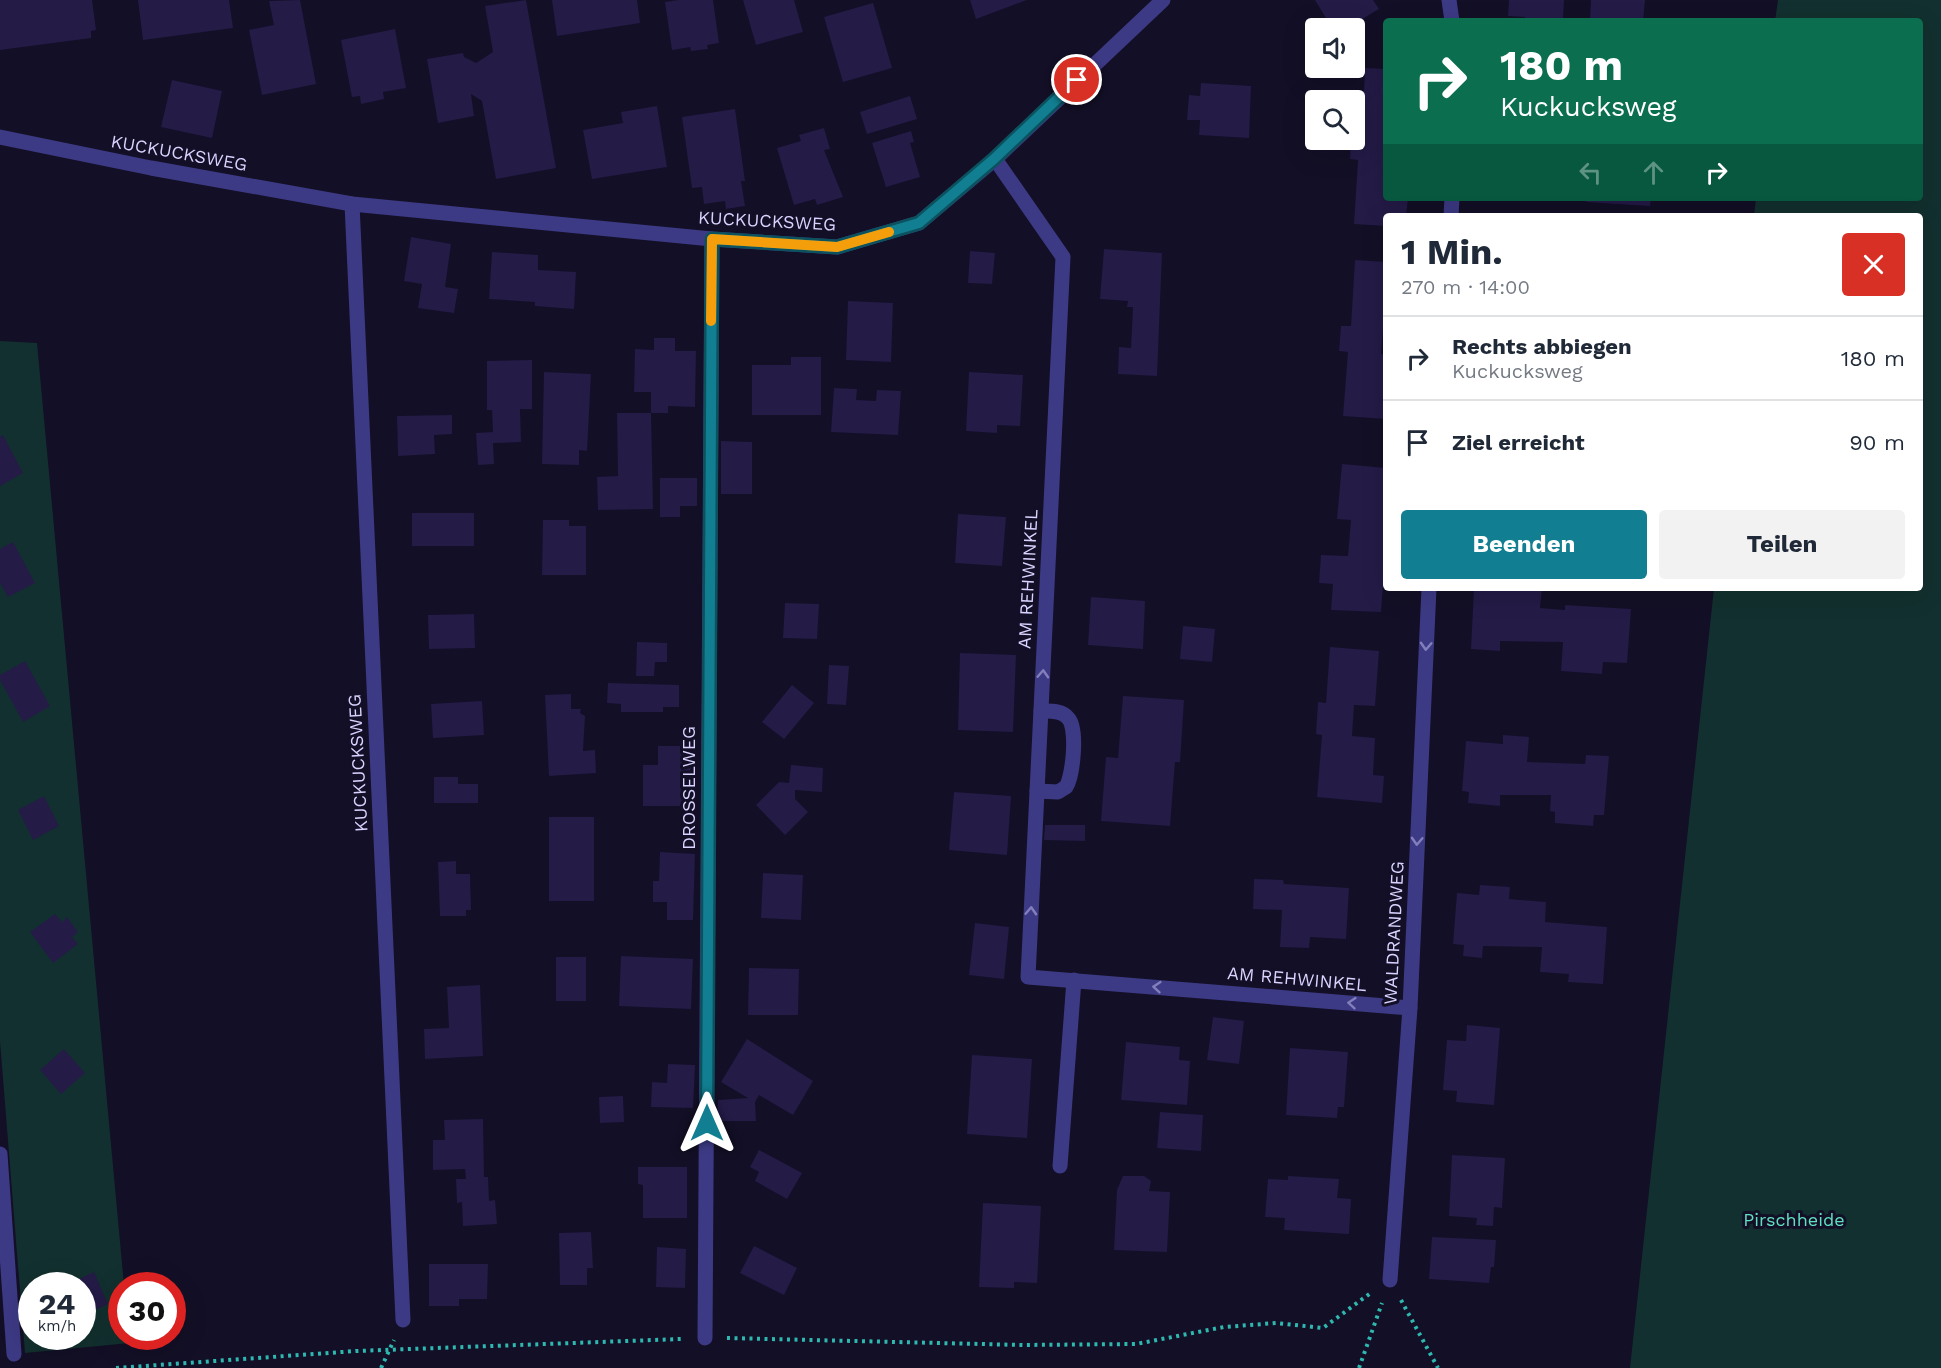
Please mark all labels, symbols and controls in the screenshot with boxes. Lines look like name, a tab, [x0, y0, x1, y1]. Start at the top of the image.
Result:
map controls	[1305, 18, 1365, 150]
button: sound	[1305, 18, 1365, 78]
text: 180 m	[1500, 41, 1623, 90]
icon: right	[1401, 42, 1479, 120]
pin	[1051, 54, 1102, 105]
icon: arrive	[1060, 63, 1093, 96]
button: search	[1305, 90, 1365, 150]
text: Kuckucksweg	[1500, 91, 1676, 123]
street label: KUCKUCKSWEG	[109, 130, 249, 175]
icon: left	[1574, 156, 1607, 189]
icon: ahead	[1637, 156, 1670, 189]
icon: right	[1700, 156, 1733, 189]
street label: KUCKUCKSWEG	[697, 206, 837, 235]
text: 1 Min.	[1401, 231, 1503, 273]
button: close	[1842, 233, 1905, 296]
text: 270 m · 14:00	[1401, 275, 1530, 299]
text: Rechts abbiegen	[1452, 334, 1632, 359]
icon: right	[1401, 342, 1434, 375]
text: 180 m	[1841, 346, 1905, 371]
text: Kuckucksweg	[1452, 359, 1583, 383]
icon: arrive	[1401, 426, 1434, 459]
text: Ziel erreicht	[1452, 430, 1585, 455]
text: 90 m	[1849, 430, 1905, 455]
street label: AM REHWINKEL	[1013, 508, 1042, 649]
button: Beenden	[1401, 510, 1647, 579]
button: Teilen	[1659, 510, 1905, 579]
one-way arrow	[1420, 642, 1432, 651]
one-way arrow	[1036, 670, 1049, 679]
street label: KUCKUCKSWEG	[343, 693, 372, 833]
street label: DROSSELWEG	[678, 726, 699, 850]
one-way arrow	[1411, 837, 1424, 846]
street label: WALDRANDWEG	[1379, 861, 1408, 1005]
one-way arrow	[1025, 907, 1038, 916]
street label: AM REHWINKEL	[1226, 962, 1368, 995]
one-way arrow	[1153, 981, 1162, 994]
one-way arrow	[1347, 997, 1356, 1010]
position arrow	[675, 1091, 739, 1155]
park label: Pirschheide	[1743, 1209, 1845, 1230]
speed limit sign: 30	[108, 1272, 186, 1350]
text: 24	[39, 1286, 75, 1321]
text: km/h	[38, 1317, 76, 1335]

